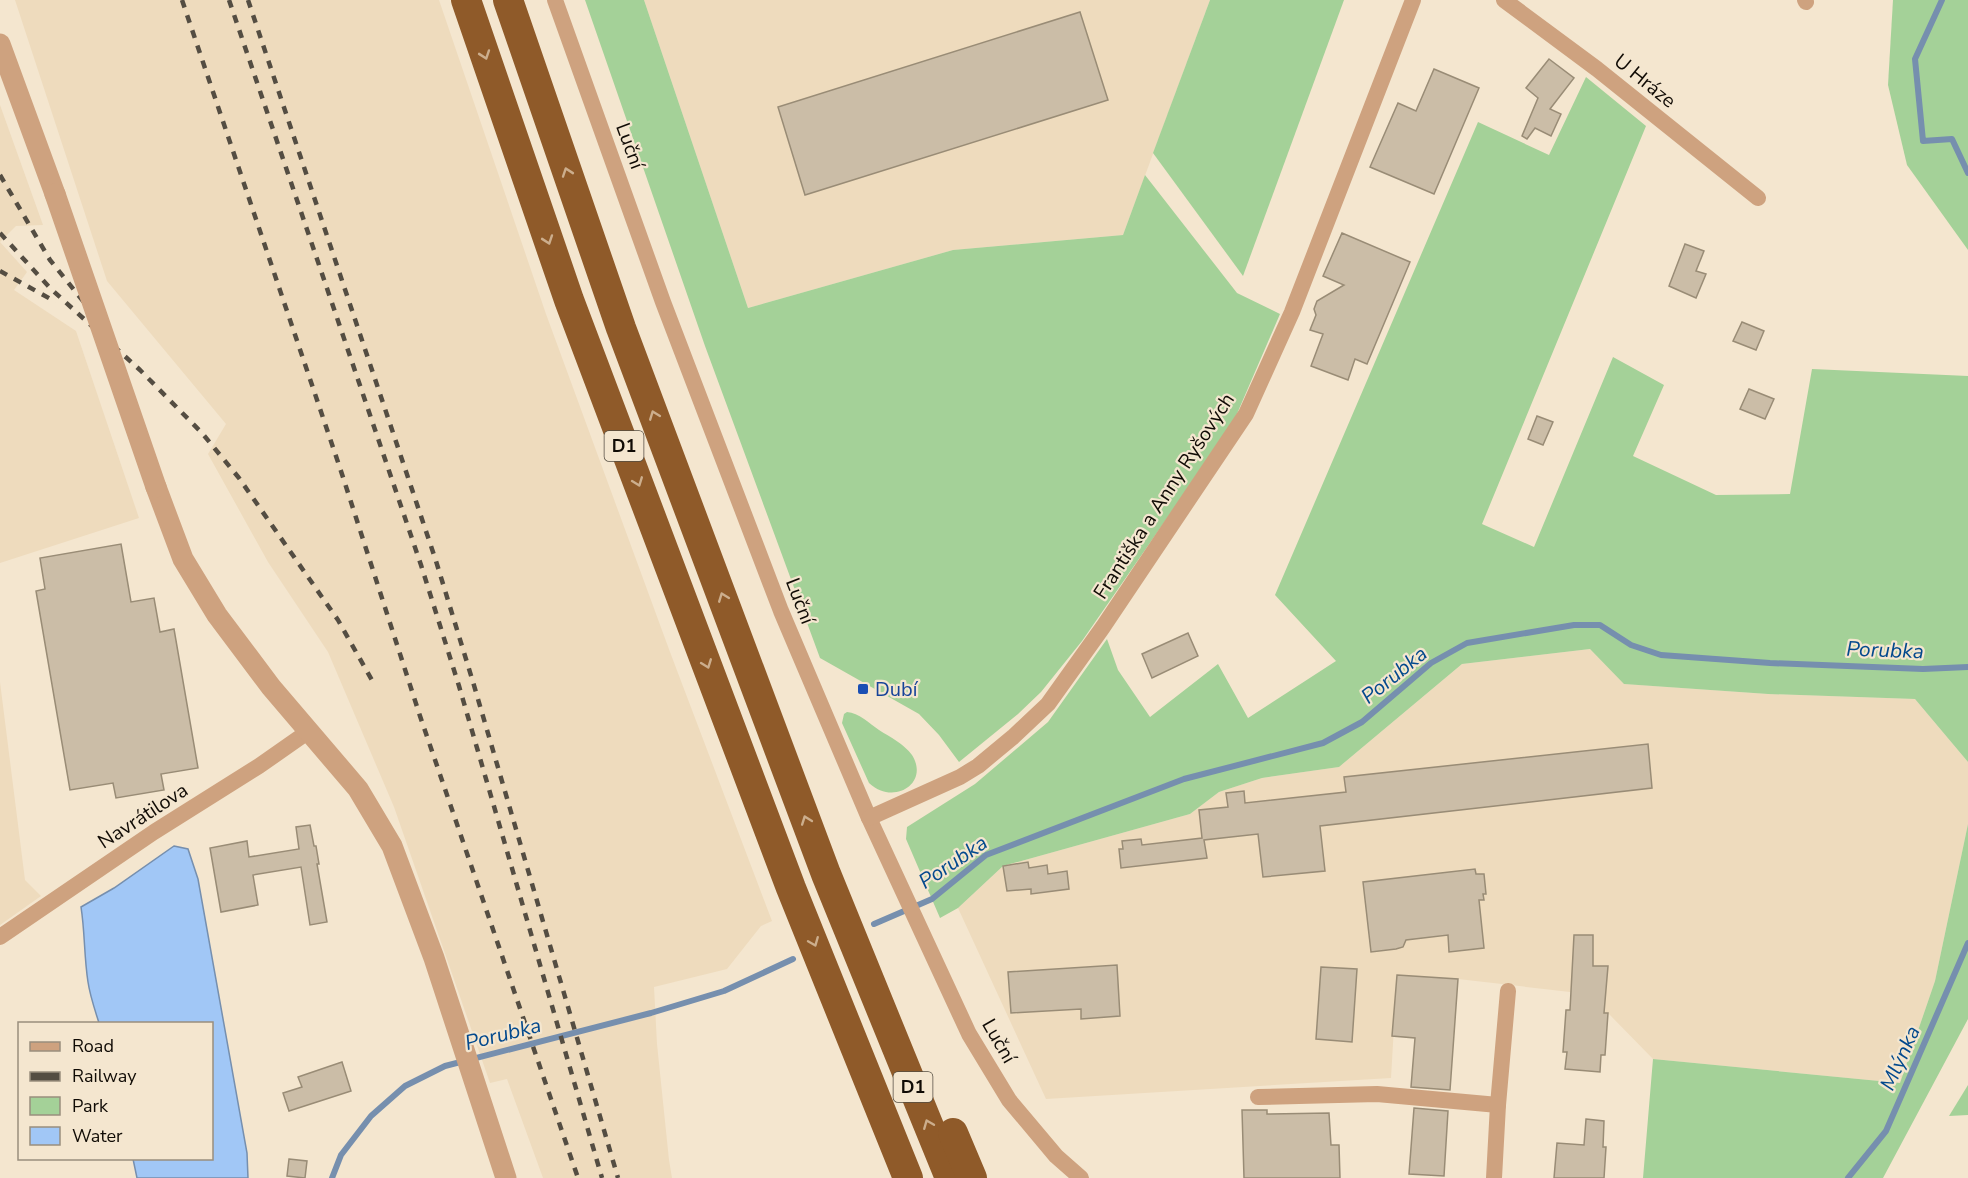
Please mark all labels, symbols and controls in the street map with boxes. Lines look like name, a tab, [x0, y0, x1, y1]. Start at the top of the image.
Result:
street label: U Hráze	[1608, 48, 1682, 114]
one-way arrow	[478, 49, 490, 60]
street label: Luční	[609, 119, 651, 174]
one-way arrow	[562, 167, 575, 178]
one-way arrow	[541, 234, 554, 245]
street label: Františka a Anny Ryšových	[1087, 388, 1241, 604]
one-way arrow	[649, 410, 661, 421]
road number: D1	[604, 431, 644, 461]
one-way arrow	[630, 476, 643, 487]
street label: Luční	[779, 574, 822, 629]
one-way arrow	[718, 593, 730, 604]
water label: Porubka	[1846, 635, 1924, 665]
water label: Porubka	[1355, 640, 1433, 710]
one-way arrow	[699, 658, 712, 669]
place label: Dubí	[875, 676, 919, 703]
marker: Dubí	[856, 682, 870, 696]
street label: Navrátilova	[93, 777, 193, 855]
one-way arrow	[801, 815, 813, 826]
water label: Porubka	[913, 829, 993, 895]
one-way arrow	[807, 936, 819, 947]
water label: Porubka	[462, 1011, 544, 1057]
street label: Luční	[976, 1014, 1023, 1069]
water label: Mlýnka	[1873, 1021, 1927, 1095]
legend	[18, 1022, 213, 1160]
text: Road	[72, 1034, 114, 1058]
text: Railway	[72, 1064, 137, 1088]
road number: D1	[894, 1072, 932, 1102]
text: Park	[72, 1094, 109, 1118]
one-way arrow	[923, 1119, 935, 1130]
text: Water	[72, 1124, 123, 1148]

